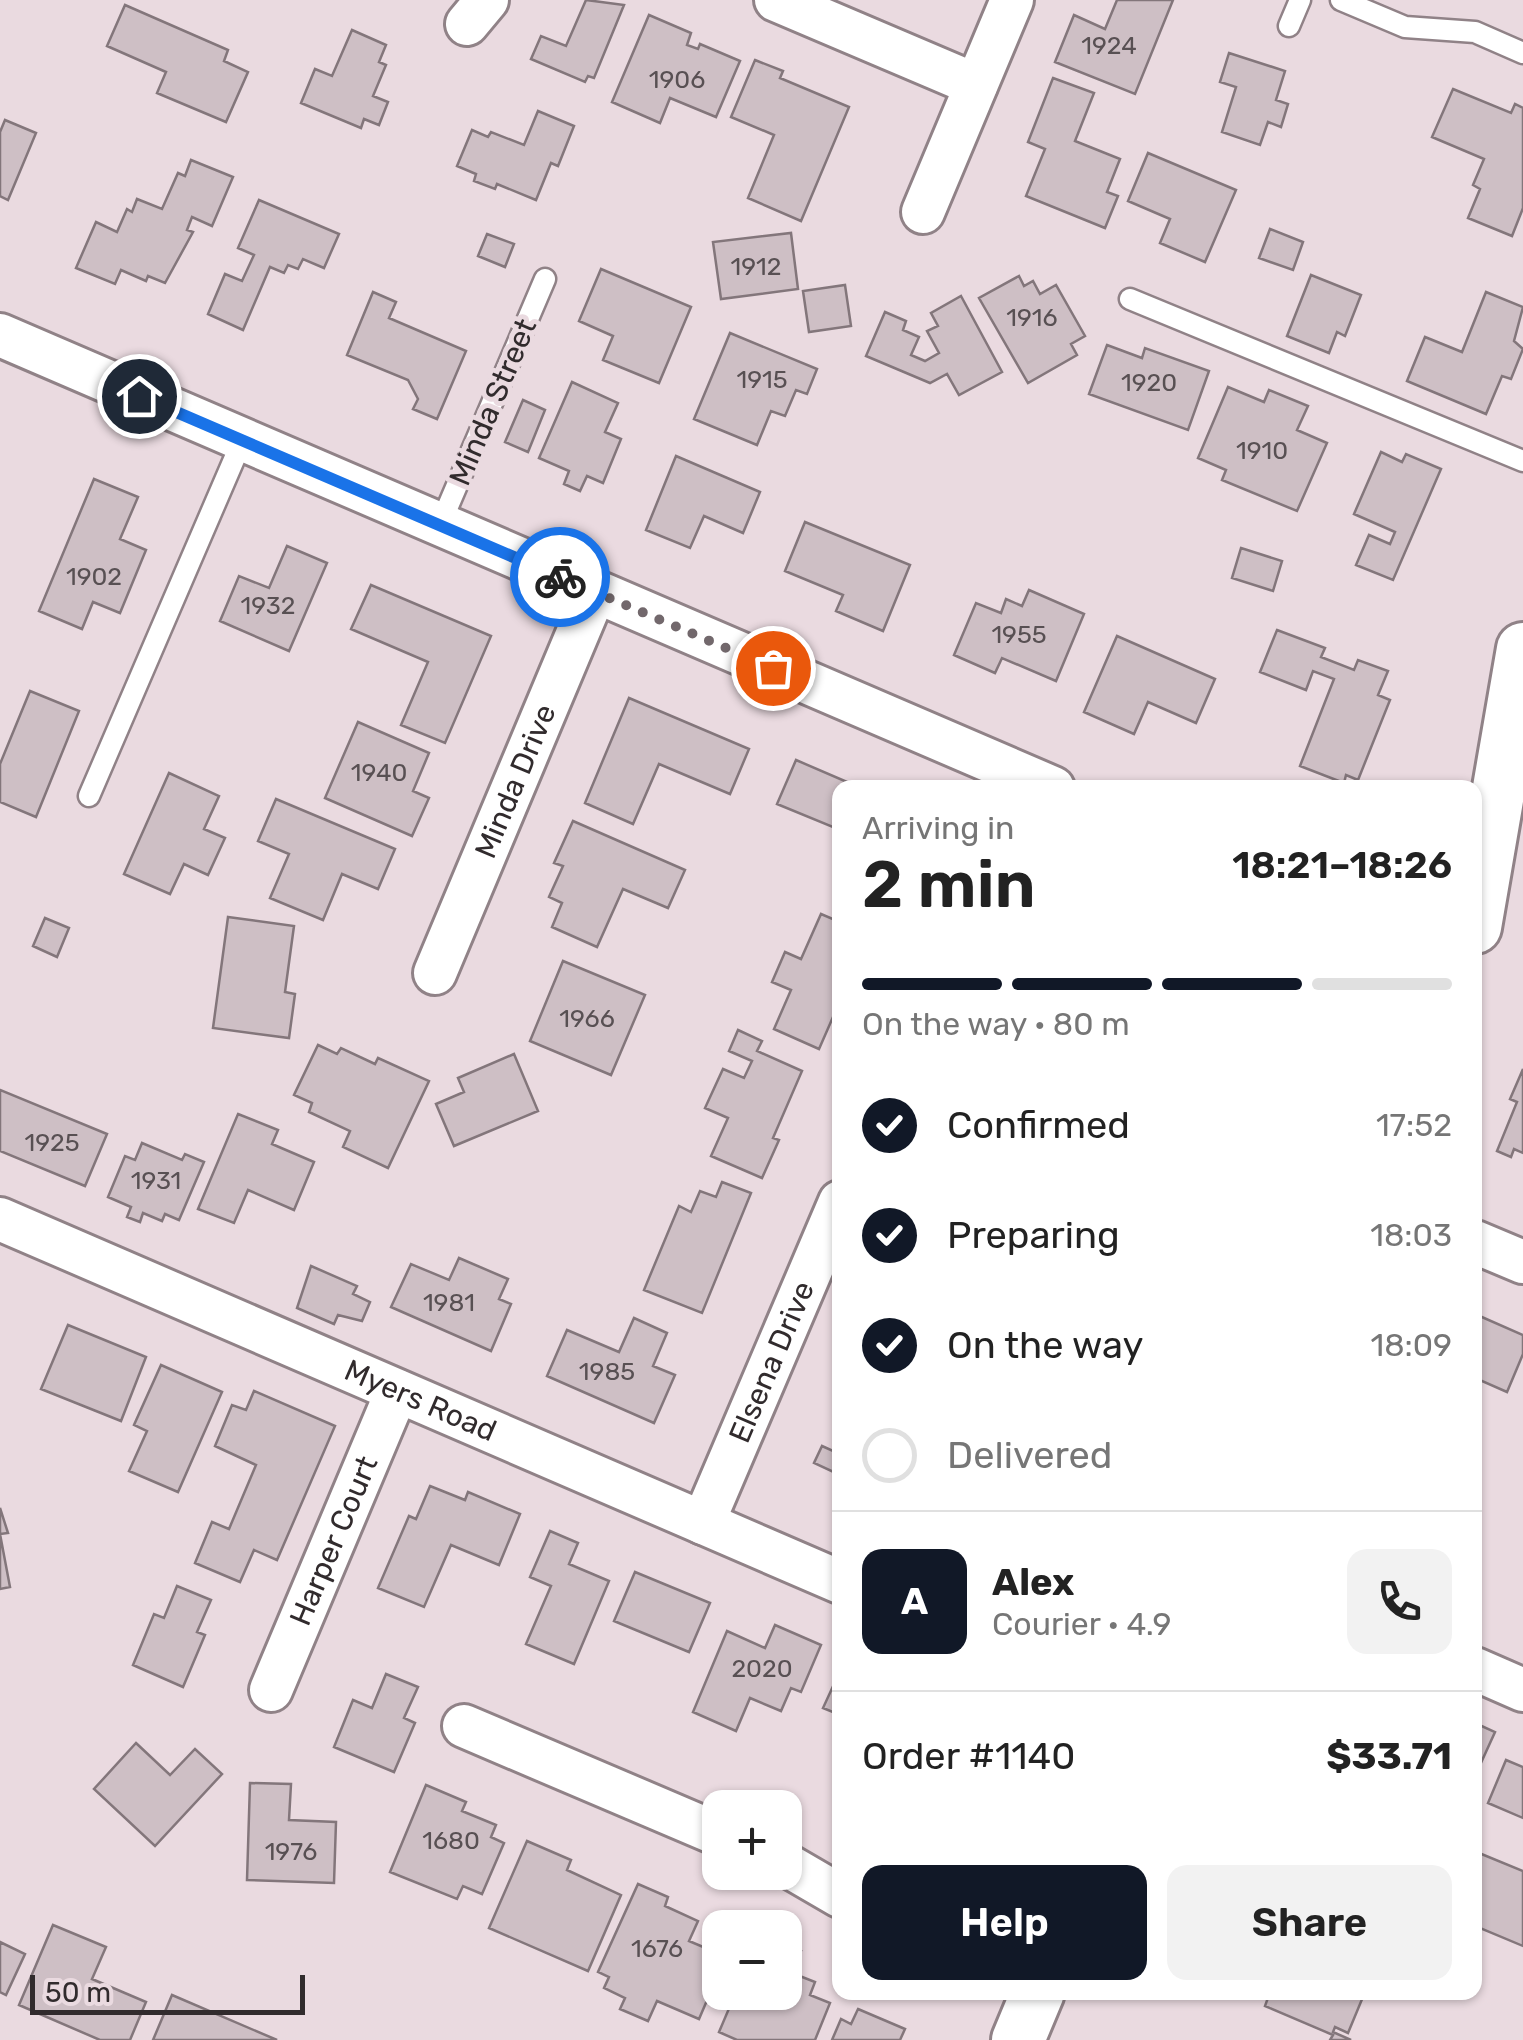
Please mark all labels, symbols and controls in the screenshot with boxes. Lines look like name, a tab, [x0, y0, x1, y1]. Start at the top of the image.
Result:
house number: 1924	[1081, 31, 1137, 60]
house number: 1906	[649, 65, 705, 94]
house number: 1912	[731, 252, 781, 281]
house number: 1916	[1006, 303, 1058, 332]
street label: Minda Street	[442, 313, 544, 491]
pin	[97, 354, 182, 439]
house number: 1915	[736, 365, 788, 394]
house number: 1920	[1121, 368, 1177, 397]
icon: home	[112, 369, 167, 424]
house number: 1910	[1236, 436, 1288, 465]
courier	[510, 527, 610, 627]
icon: bike	[533, 550, 588, 605]
house number: 1902	[66, 562, 122, 591]
house number: 1932	[241, 591, 295, 620]
house number: 1955	[991, 620, 1047, 649]
pin	[731, 626, 816, 711]
icon: bag	[746, 641, 801, 696]
street label: Minda Drive	[467, 699, 564, 863]
house number: 1940	[351, 758, 407, 787]
text: Arriving in	[862, 809, 1014, 847]
text: 18:21–18:26	[1232, 842, 1452, 888]
text: 2 min	[862, 846, 1036, 923]
house number: 1966	[559, 1004, 615, 1033]
text: On the way · 80 m	[862, 1005, 1130, 1043]
icon: check	[862, 1098, 917, 1153]
text: Confirmed	[947, 1102, 1130, 1148]
text: 17:52	[1376, 1106, 1452, 1144]
house number: 1925	[24, 1128, 80, 1157]
house number: 1931	[131, 1166, 181, 1195]
icon: check	[862, 1208, 917, 1263]
text: Preparing	[947, 1212, 1120, 1258]
text: 18:03	[1370, 1216, 1452, 1254]
street label: Elsena Drive	[721, 1276, 822, 1448]
house number: 1981	[423, 1288, 475, 1317]
icon: check	[862, 1318, 917, 1373]
text: On the way	[947, 1322, 1143, 1368]
text: 18:09	[1370, 1326, 1452, 1364]
street label: Myers Road	[339, 1352, 502, 1449]
house number: 1985	[579, 1357, 635, 1386]
text: Delivered	[947, 1432, 1112, 1478]
street label: Harper Court	[282, 1450, 386, 1631]
button: phone	[1347, 1549, 1452, 1654]
text: Alex	[992, 1559, 1074, 1605]
text: A	[901, 1578, 928, 1624]
text: Courier · 4.9	[992, 1605, 1171, 1643]
house number: 2020	[731, 1654, 793, 1683]
text: Order #1140	[862, 1733, 1075, 1779]
text: $33.71	[1326, 1733, 1452, 1779]
map controls	[702, 1790, 802, 2010]
button: +	[702, 1790, 802, 1890]
house number: 1680	[422, 1826, 480, 1855]
house number: 1976	[265, 1837, 317, 1866]
button: Help	[862, 1865, 1147, 1980]
button: Share	[1167, 1865, 1452, 1980]
button: −	[702, 1910, 802, 2010]
house number: 1676	[631, 1934, 683, 1963]
scale bar	[30, 1970, 305, 2014]
text: 50 m	[45, 1976, 111, 2009]

